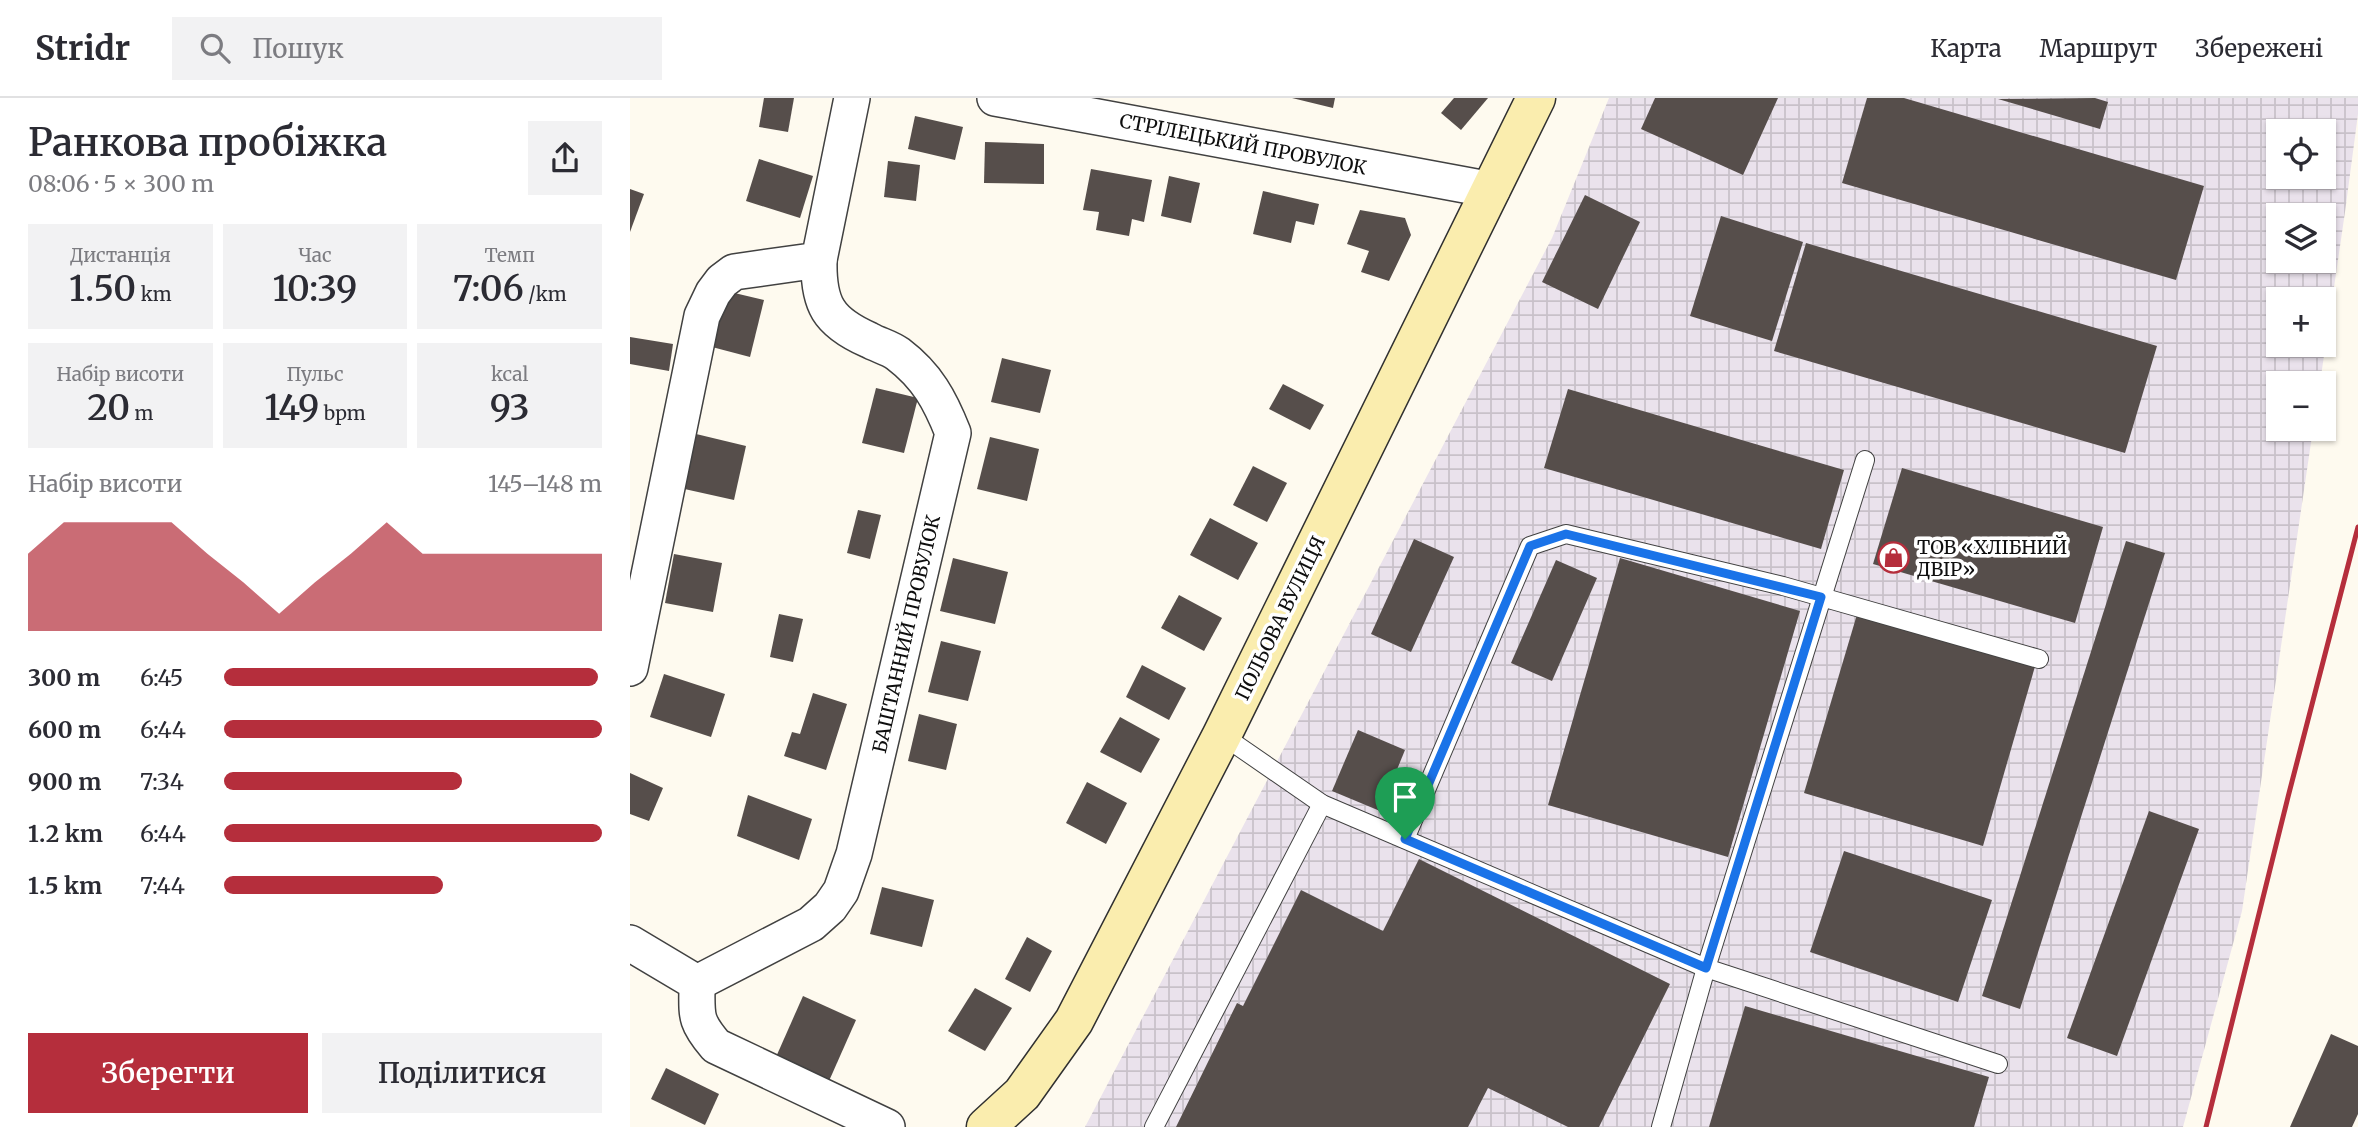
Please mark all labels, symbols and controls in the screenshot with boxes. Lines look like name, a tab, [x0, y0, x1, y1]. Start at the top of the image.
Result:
search box	[172, 17, 662, 80]
text: Stridr	[35, 28, 130, 69]
icon: search	[196, 29, 234, 67]
text: Пошук	[252, 32, 344, 65]
text: Карта	[1930, 33, 2002, 64]
text: Маршрут	[2040, 33, 2157, 64]
text: Збережені	[2195, 33, 2323, 64]
street label: СТРІЛЕЦЬКИЙ ПРОВУЛОК	[1117, 108, 1369, 180]
text: Ранкова пробіжка	[28, 119, 387, 166]
map controls	[2266, 119, 2336, 441]
button: locate	[2266, 119, 2336, 189]
button: share	[528, 121, 602, 195]
text: 08:06 · 5 × 300 m	[28, 169, 214, 198]
button: layers	[2266, 203, 2336, 273]
text: Дистанція	[70, 243, 171, 267]
text: Час	[298, 243, 332, 267]
text: Темп	[484, 243, 535, 267]
text: 1.50	[69, 267, 136, 311]
text: 10:39	[273, 267, 357, 311]
text: 7:06	[453, 267, 524, 311]
text: km	[136, 282, 172, 306]
text: /km	[524, 282, 567, 306]
button: +	[2266, 287, 2336, 357]
text: Набір висоти	[57, 362, 184, 386]
text: Пульс	[286, 362, 344, 386]
text: kcal	[491, 362, 528, 386]
button: −	[2266, 371, 2336, 441]
text: 20	[87, 386, 130, 430]
text: 149	[264, 386, 319, 430]
text: 93	[490, 386, 530, 430]
text: m	[130, 401, 153, 425]
text: bpm	[319, 401, 366, 425]
text: Набір висоти	[28, 469, 182, 498]
text: 145–148 m	[488, 469, 602, 498]
street label: БАШТАННИЙ ПРОВУЛОК	[867, 512, 945, 755]
street label: ПОЛЬОВА ВУЛИЦЯ	[1230, 532, 1330, 704]
place label: ТОВ «ХЛІБНИЙ ДВІР»	[1917, 535, 2067, 581]
shop icon: ТОВ «ХЛІБНИЙ ДВІР»	[1877, 541, 1911, 575]
text: 300 m	[28, 663, 100, 692]
text: 6:45	[140, 663, 183, 692]
text: 600 m	[28, 715, 101, 744]
text: 6:44	[140, 715, 186, 744]
text: 900 m	[28, 767, 101, 796]
text: 7:34	[140, 767, 184, 796]
pin	[1375, 767, 1435, 839]
icon: arrive	[1386, 778, 1424, 816]
text: 1.2 km	[28, 819, 103, 848]
text: 6:44	[140, 819, 186, 848]
text: 1.5 km	[28, 871, 102, 900]
text: 7:44	[140, 871, 185, 900]
button: Зберегти	[28, 1033, 308, 1113]
button: Поділитися	[322, 1033, 602, 1113]

